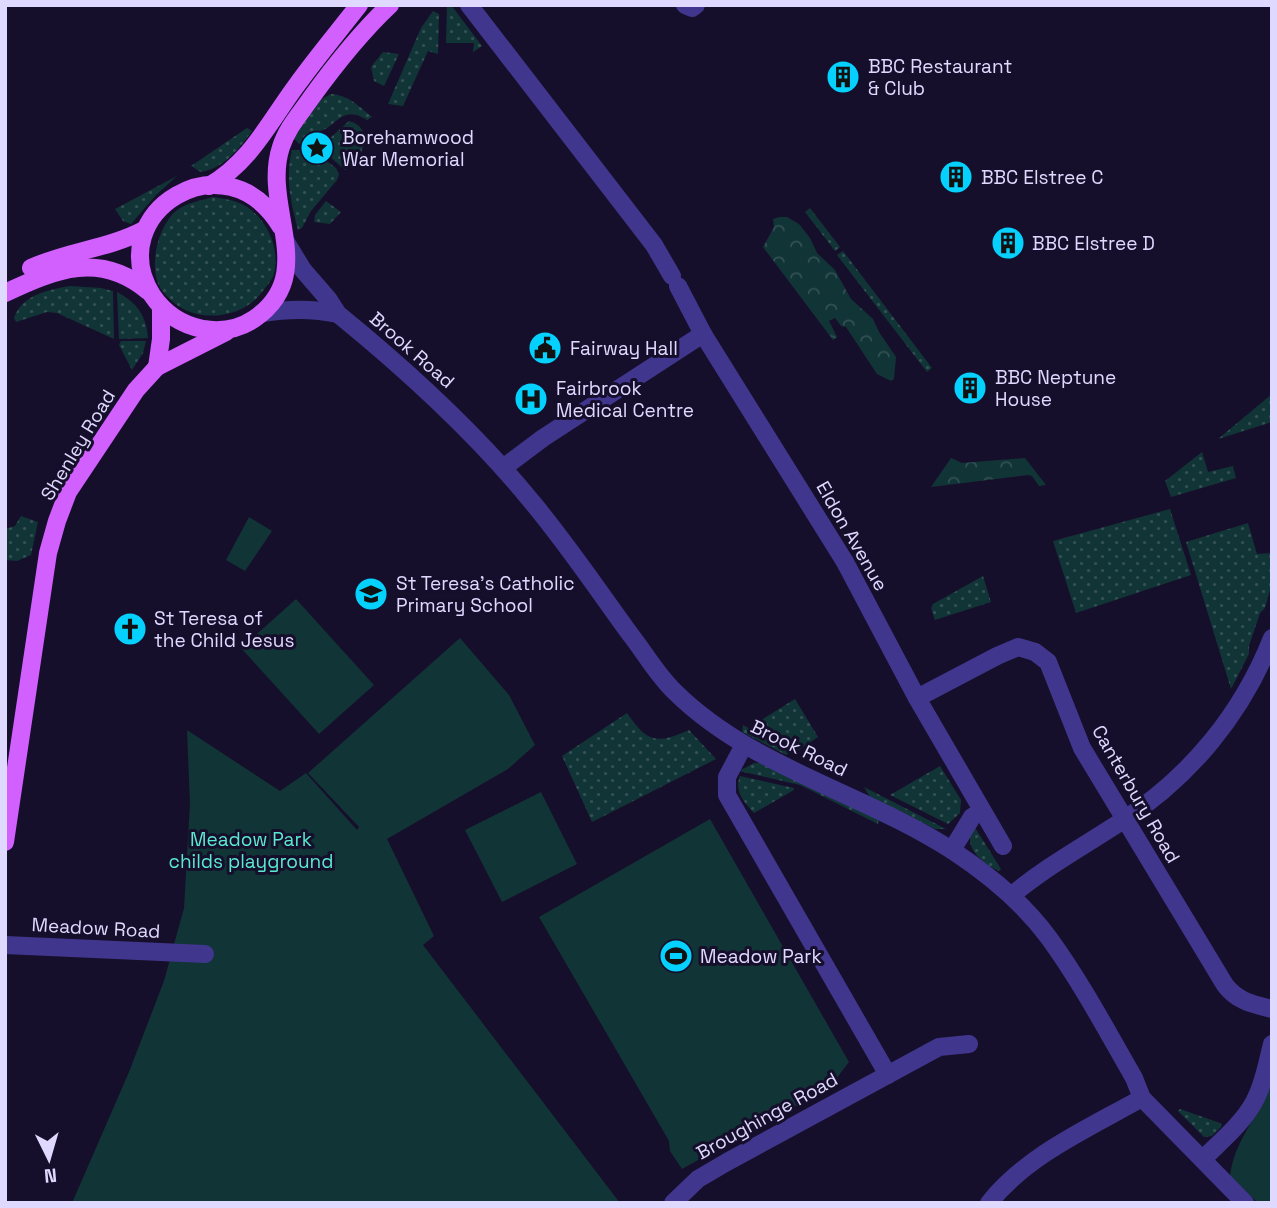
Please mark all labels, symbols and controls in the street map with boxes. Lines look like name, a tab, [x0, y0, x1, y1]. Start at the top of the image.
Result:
place label: BBC Restaurant & Club	[868, 54, 1012, 101]
building icon: BBC Restaurant & Club	[824, 58, 862, 96]
place label: Borehamwood War Memorial	[342, 125, 474, 172]
place icon: Borehamwood War Memorial	[298, 129, 336, 167]
building icon: BBC Elstree C	[937, 158, 975, 196]
place label: BBC Elstree C	[981, 165, 1104, 190]
building icon: BBC Elstree D	[989, 224, 1027, 262]
place label: BBC Elstree D	[1032, 231, 1155, 256]
street label: Brook Road	[364, 306, 460, 394]
public building icon: Fairway Hall	[526, 329, 564, 367]
place label: Fairway Hall	[570, 336, 678, 361]
place label: BBC Neptune House	[995, 365, 1116, 412]
building icon: BBC Neptune House	[951, 369, 989, 407]
place label: Fairbrook Medical Centre	[556, 376, 694, 423]
hospital icon: Fairbrook Medical Centre	[512, 380, 550, 418]
street label: Shenley Road	[35, 385, 121, 505]
street label: Eldon Avenue	[810, 477, 894, 595]
place label: St Teresa's Catholic Primary School	[396, 571, 575, 618]
school or university icon: St Teresa's Catholic Primary School	[352, 575, 390, 613]
place label: St Teresa of the Child Jesus	[154, 606, 294, 653]
church icon: St Teresa of the Child Jesus	[111, 610, 149, 648]
street label: Brook Road	[747, 714, 851, 782]
street label: Canterbury Road	[1086, 720, 1186, 868]
park label: Meadow Park childs playground	[169, 827, 333, 874]
street label: Meadow Road	[31, 912, 161, 944]
sports icon: Meadow Park	[657, 937, 695, 975]
place label: Meadow Park	[700, 944, 822, 969]
street label: Broughinge Road	[692, 1067, 842, 1165]
north arrow	[14, 1124, 84, 1194]
text: N	[43, 1162, 58, 1188]

